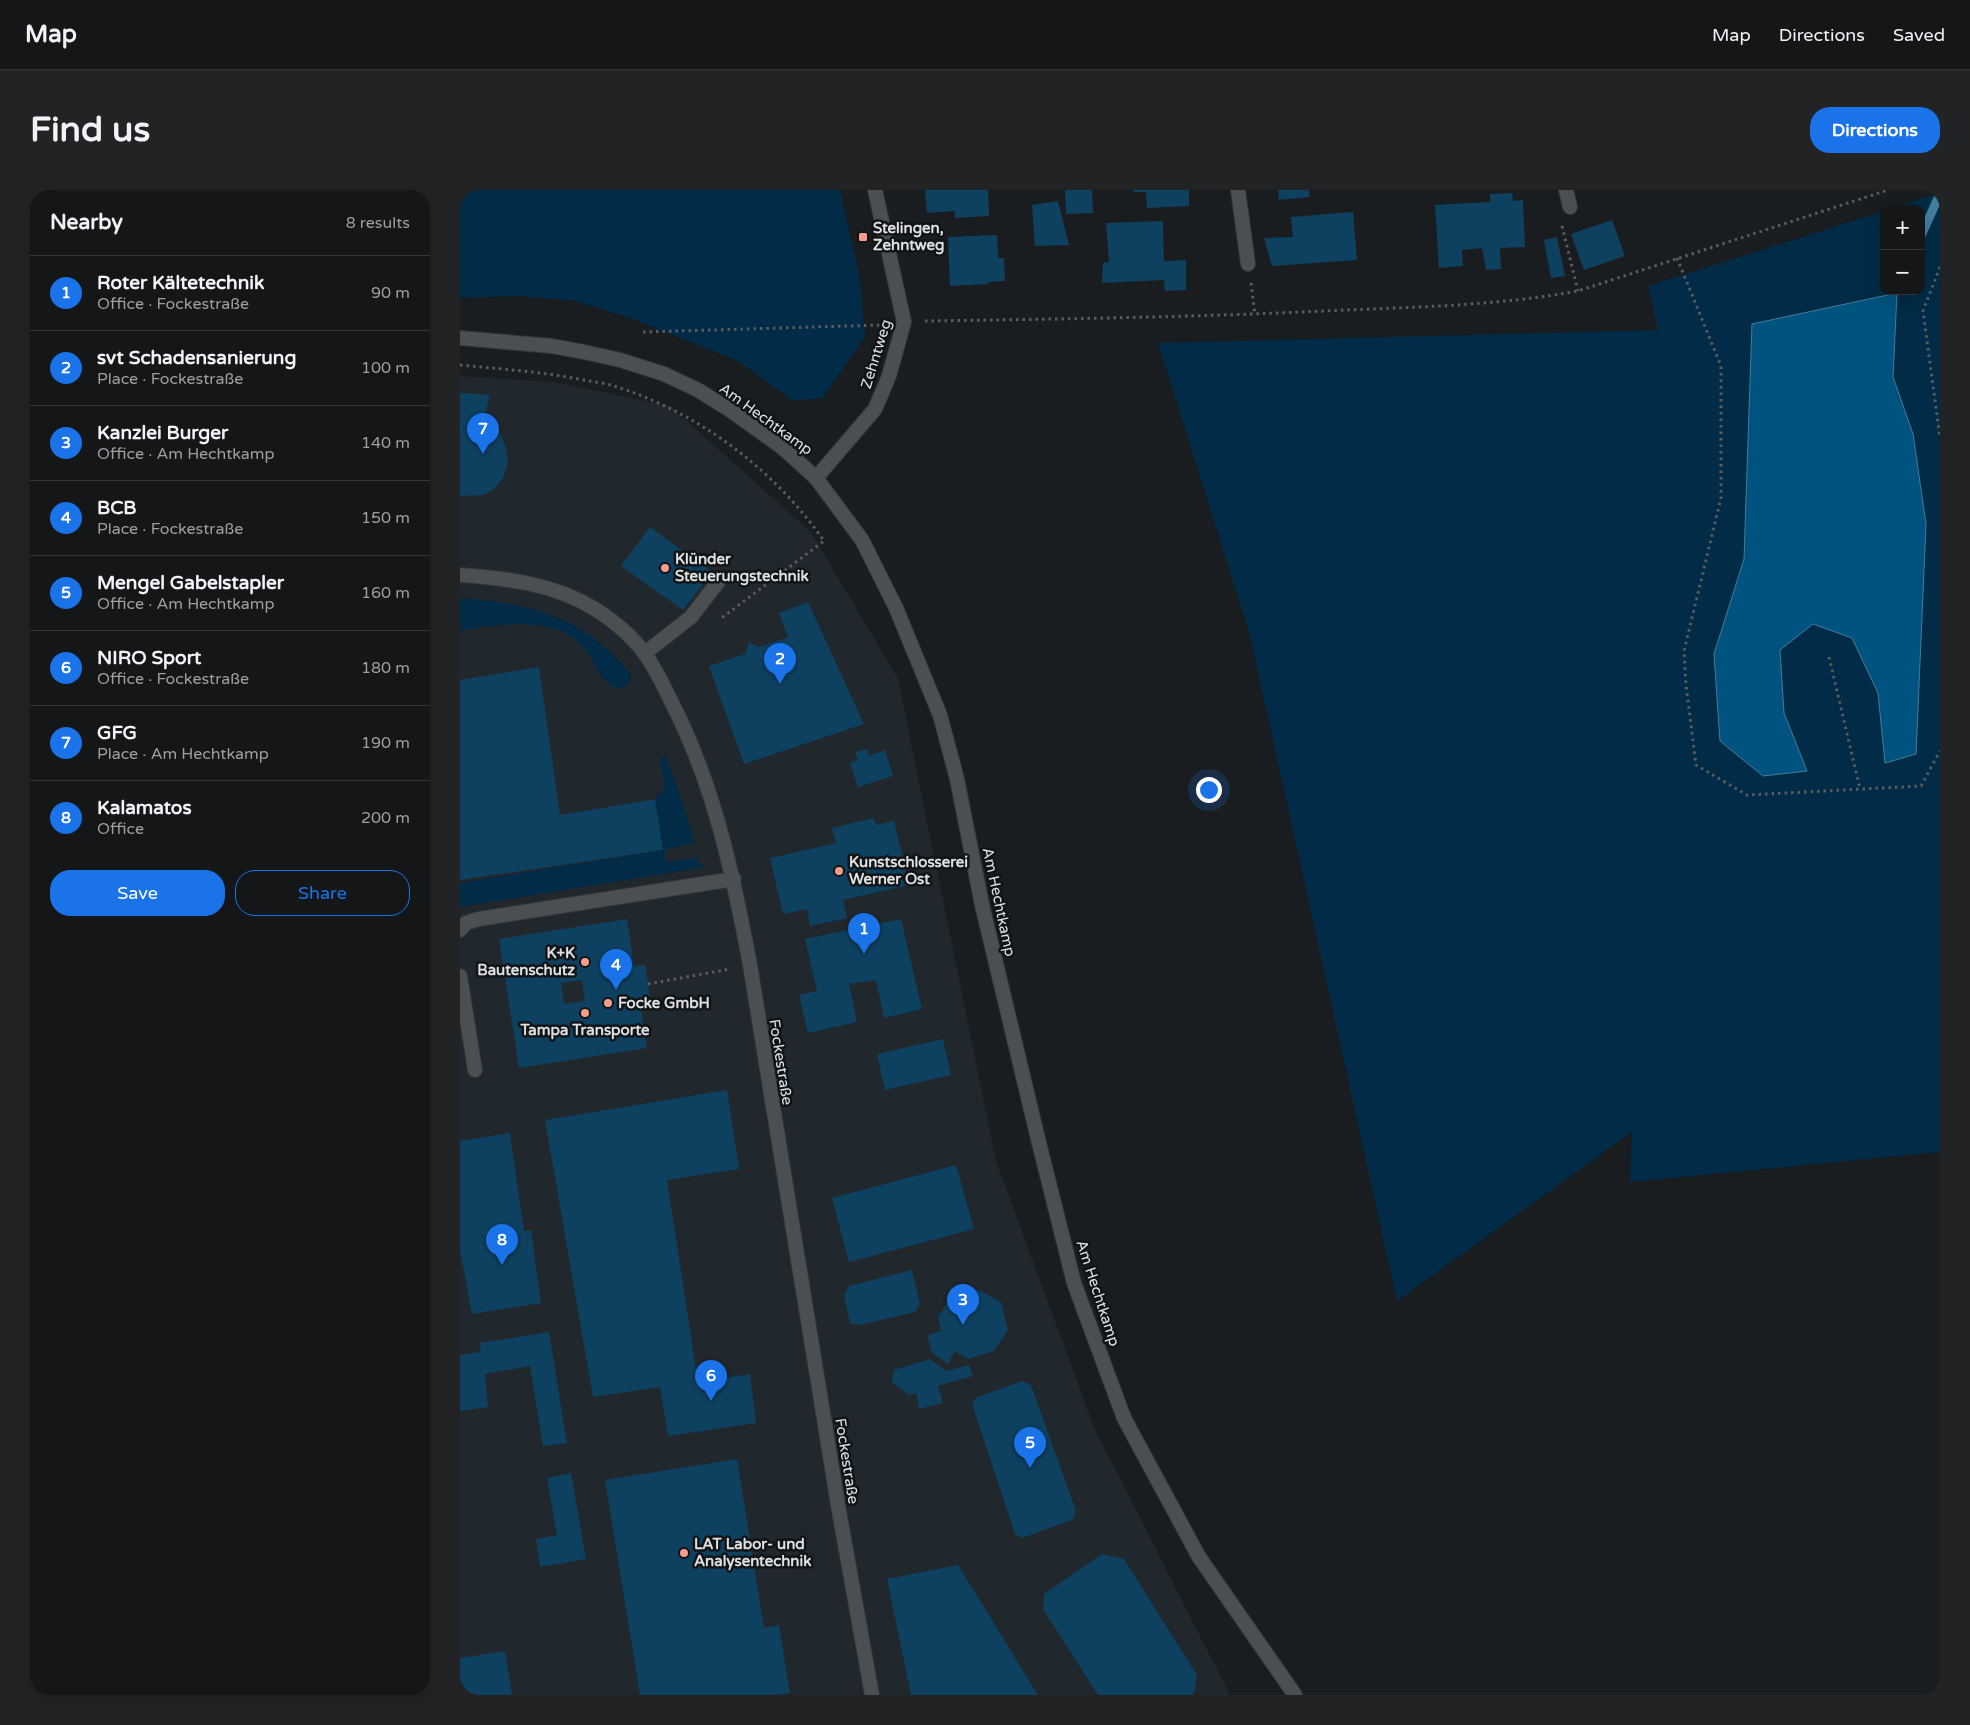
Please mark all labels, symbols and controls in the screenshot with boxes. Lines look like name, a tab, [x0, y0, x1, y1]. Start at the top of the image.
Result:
text: Map	[25, 20, 77, 49]
text: Map	[1712, 24, 1751, 46]
text: Directions	[1779, 24, 1865, 46]
text: Saved	[1893, 24, 1945, 46]
button: Directions	[1810, 107, 1940, 153]
text: Find us	[30, 109, 150, 151]
map controls	[1880, 205, 1925, 295]
button: +	[1880, 205, 1925, 250]
text: Nearby	[50, 210, 123, 235]
text: 8 results	[346, 213, 410, 233]
place label: Stelingen, Zehntweg	[873, 219, 945, 255]
marker: Stelingen, Zehntweg	[857, 231, 869, 243]
button: −	[1880, 250, 1925, 295]
text: Roter Kältetechnik	[97, 272, 264, 294]
text: 1	[61, 283, 71, 303]
text: 90 m	[371, 283, 410, 303]
text: Office · Fockestraße	[97, 294, 249, 314]
street label: Zehntweg	[857, 317, 895, 391]
text: svt Schadensanierung	[97, 347, 296, 369]
text: 2	[61, 358, 71, 378]
text: 100 m	[361, 358, 410, 378]
text: Place · Fockestraße	[97, 369, 243, 389]
street label: Am Hechtkamp	[716, 379, 816, 459]
pin: 7	[467, 413, 499, 454]
text: Kanzlei Burger	[97, 422, 228, 444]
text: 3	[61, 433, 71, 453]
text: 140 m	[361, 433, 410, 453]
text: Office · Am Hechtkamp	[97, 444, 275, 464]
text: BCB	[97, 497, 137, 519]
text: 4	[61, 508, 71, 528]
text: 150 m	[361, 508, 410, 528]
text: Place · Fockestraße	[97, 519, 243, 539]
place label: Klünder Steuerungstechnik	[675, 550, 809, 586]
marker: Klünder Steuerungstechnik	[659, 562, 671, 574]
text: Mengel Gabelstapler	[97, 572, 284, 594]
text: 5	[61, 583, 71, 603]
text: 160 m	[361, 583, 410, 603]
text: Office · Am Hechtkamp	[97, 594, 275, 614]
pin: 2	[764, 643, 796, 684]
text: NIRO Sport	[97, 647, 201, 669]
text: 6	[61, 658, 71, 678]
text: 180 m	[361, 658, 410, 678]
text: Office · Fockestraße	[97, 669, 249, 689]
text: GFG	[97, 722, 137, 744]
text: 7	[61, 733, 71, 753]
text: 190 m	[361, 733, 410, 753]
text: Place · Am Hechtkamp	[97, 744, 269, 764]
your location	[1196, 777, 1222, 803]
text: Kalamatos	[97, 797, 192, 819]
text: 8	[61, 808, 71, 828]
text: 200 m	[361, 808, 410, 828]
text: Office	[97, 819, 144, 839]
street label: Am Hechtkamp	[979, 846, 1019, 958]
place label: Kunstschlosserei Werner Ost	[849, 853, 968, 888]
marker: Kunstschlosserei Werner Ost	[833, 865, 845, 877]
button: Save	[50, 870, 225, 916]
button: Share	[235, 870, 410, 916]
pin: 1	[848, 913, 880, 954]
place label: K+K Bautenschutz	[477, 944, 576, 979]
pin: 4	[600, 949, 632, 990]
marker: K+K Bautenschutz	[579, 956, 591, 968]
place label: Focke GmbH	[618, 994, 710, 1012]
marker: Focke GmbH	[602, 997, 614, 1009]
marker: Tampa Transporte	[579, 1007, 591, 1019]
street label: Fockestraße	[765, 1018, 797, 1106]
place label: Tampa Transporte	[519, 1021, 650, 1040]
pin: 8	[486, 1224, 518, 1265]
street label: Am Hechtkamp	[1072, 1238, 1124, 1348]
pin: 3	[947, 1284, 979, 1325]
pin: 6	[695, 1360, 727, 1401]
street label: Fockestraße	[831, 1417, 863, 1505]
pin: 5	[1014, 1427, 1046, 1468]
place label: LAT Labor- und Analysentechnik	[694, 1535, 811, 1571]
marker: LAT Labor- und Analysentechnik	[678, 1547, 690, 1559]

